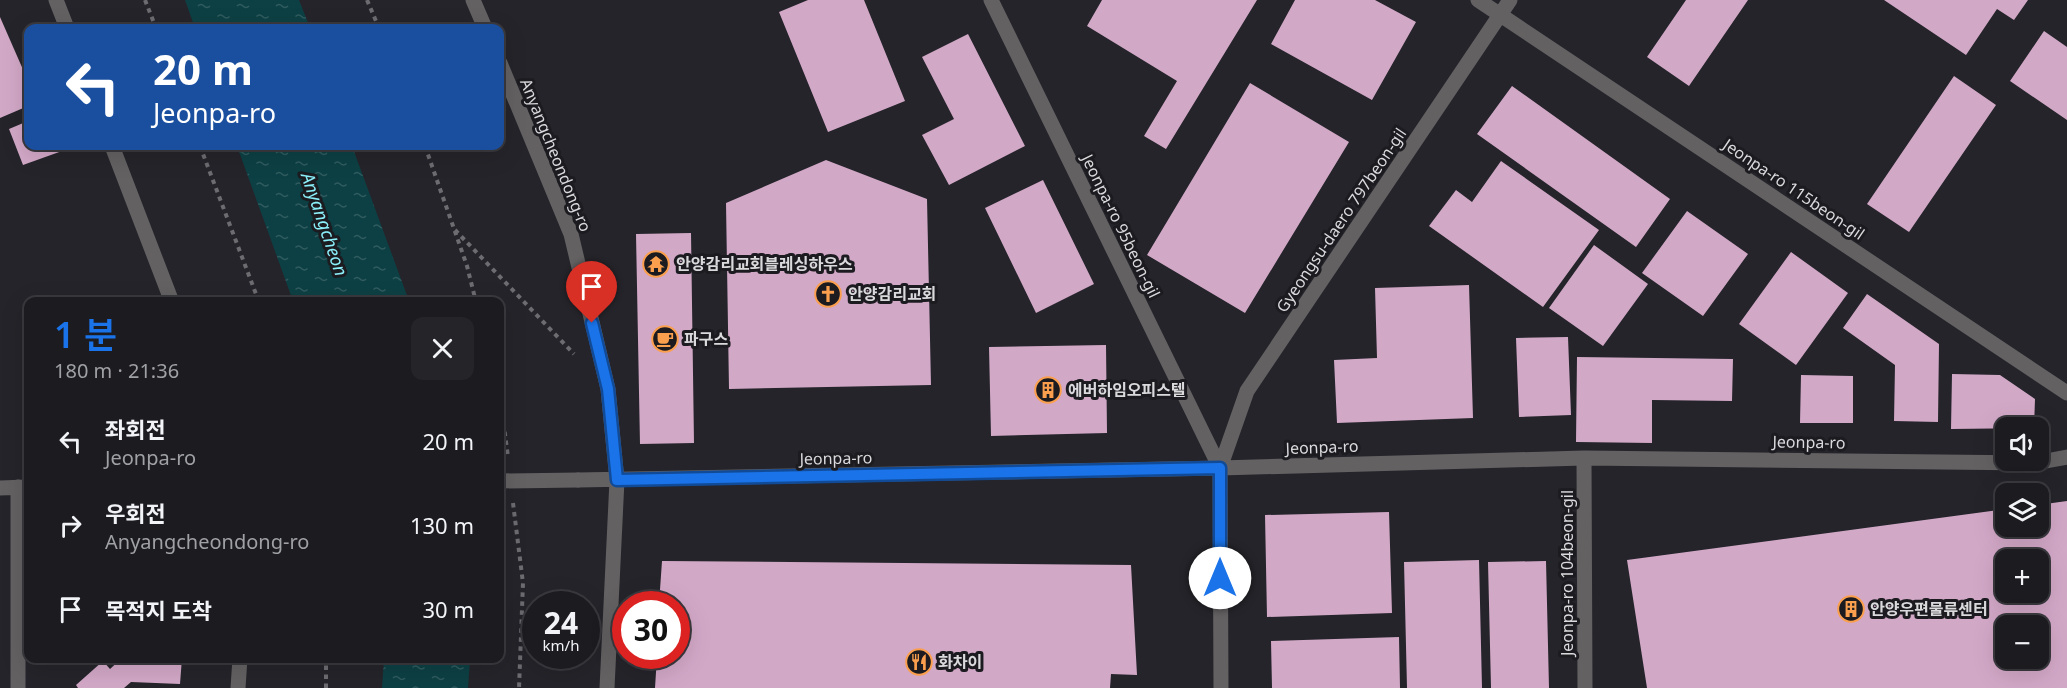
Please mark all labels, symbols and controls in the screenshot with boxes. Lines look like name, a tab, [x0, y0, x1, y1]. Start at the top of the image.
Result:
text: 20 m	[153, 40, 253, 97]
icon: left	[54, 48, 132, 126]
street label: Anyangcheondong-ro	[515, 75, 597, 235]
text: Jeonpa-ro	[153, 94, 276, 131]
street label: Gyeongsu-daero 797beon-gil	[1271, 123, 1411, 317]
street label: Jeonpa-ro 115beon-gil	[1717, 132, 1869, 245]
street label: Jeonpa-ro 95beon-gil	[1076, 149, 1165, 301]
water label: Anyangcheon	[295, 167, 354, 279]
temple icon: 안양감리교회블레싱하우스	[641, 249, 671, 279]
place label: 안양감리교회블레싱하우스	[676, 253, 853, 275]
pin	[566, 261, 617, 323]
icon: arrive	[575, 270, 608, 303]
church icon: 안양감리교회	[813, 279, 843, 309]
place label: 안양감리교회	[848, 283, 936, 305]
text: 1 분	[54, 310, 117, 359]
button: close	[411, 317, 474, 380]
cafe icon: 파구스	[650, 324, 680, 354]
place label: 파구스	[684, 328, 728, 350]
text: 180 m · 21:36	[54, 357, 179, 384]
building icon: 에버하임오피스텔	[1033, 375, 1063, 405]
place label: 에버하임오피스텔	[1068, 379, 1186, 401]
text: 좌회전	[105, 414, 166, 444]
map controls	[1995, 417, 2049, 669]
button: sound	[1995, 417, 2049, 471]
icon: left	[54, 425, 87, 458]
text: 20 m	[423, 426, 474, 456]
street label: Jeonpa-ro	[1770, 430, 1846, 454]
street label: Jeonpa-ro	[1283, 435, 1359, 459]
text: Jeonpa-ro	[105, 444, 196, 471]
street label: Jeonpa-ro	[797, 446, 873, 470]
button: layers	[1995, 483, 2049, 537]
street label: Jeonpa-ro 104beon-gil	[1556, 490, 1578, 658]
text: 우회전	[105, 498, 166, 528]
icon: right	[54, 509, 87, 542]
text: 130 m	[410, 510, 474, 540]
text: Anyangcheondong-ro	[105, 528, 309, 555]
position arrow	[1188, 546, 1252, 610]
button: +	[1995, 549, 2049, 603]
speed limit sign: 30	[612, 591, 690, 669]
icon: arrive	[54, 593, 87, 626]
text: 30 m	[423, 594, 474, 624]
building icon: 안양우편물류센터	[1836, 594, 1866, 624]
text: 목적지 도착	[105, 595, 212, 625]
place label: 안양우편물류센터	[1870, 598, 1988, 620]
text: 24	[544, 602, 578, 643]
button: −	[1995, 615, 2049, 669]
text: km/h	[543, 635, 579, 655]
restaurant icon: 화차이	[904, 647, 934, 677]
place label: 화차이	[938, 651, 982, 673]

